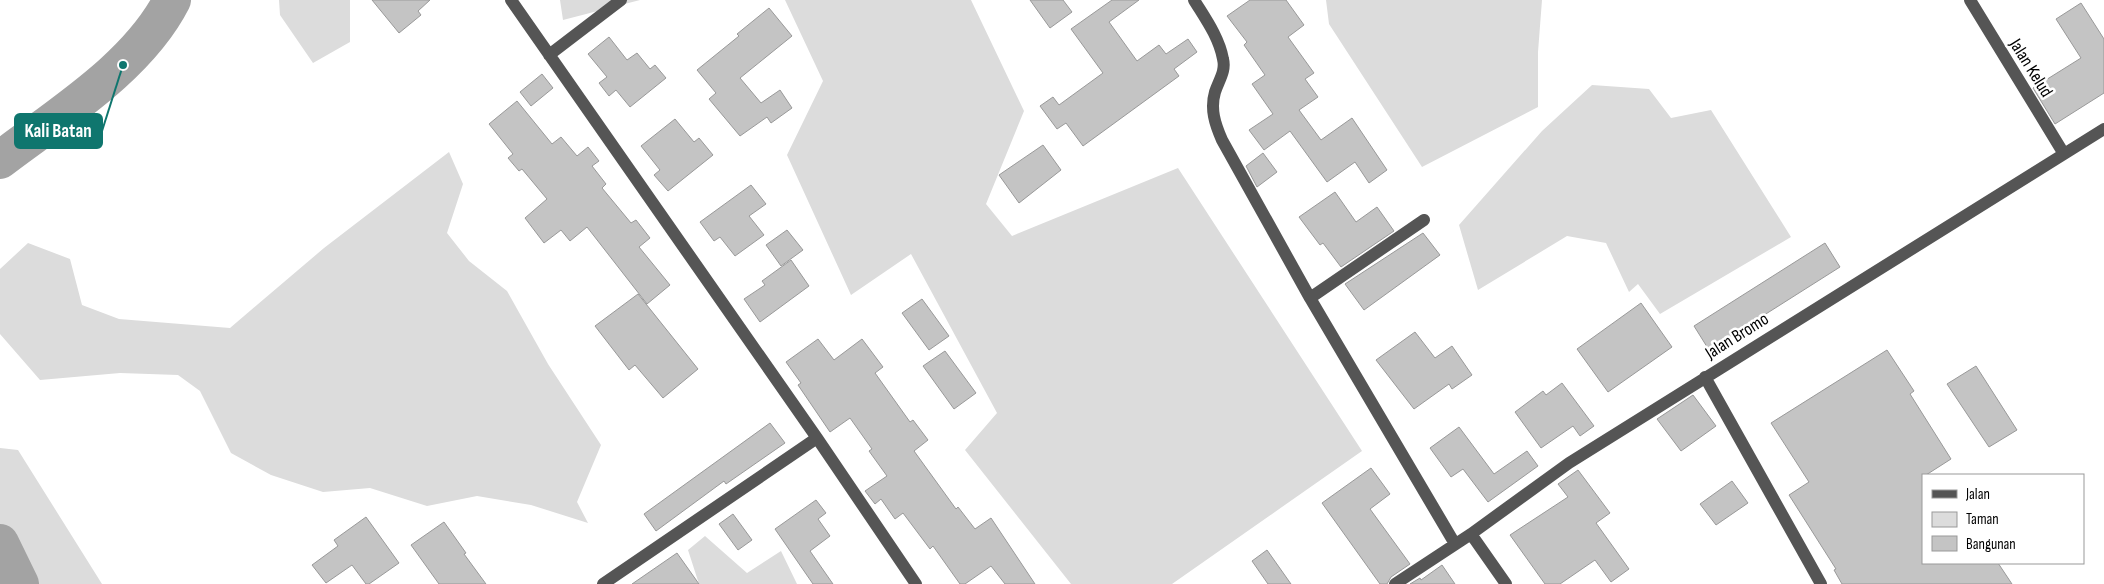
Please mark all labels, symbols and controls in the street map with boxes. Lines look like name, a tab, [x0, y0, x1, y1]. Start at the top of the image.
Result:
street label: Jalan Kelud	[2004, 34, 2057, 101]
callout: Kali Batan	[15, 114, 102, 148]
text: Kali Batan	[24, 120, 92, 143]
street label: Jalan Bromo	[1701, 308, 1773, 364]
legend	[1922, 474, 2084, 564]
text: Jalan	[1965, 485, 1990, 504]
text: Taman	[1966, 510, 1999, 529]
text: Bangunan	[1966, 535, 2016, 554]

